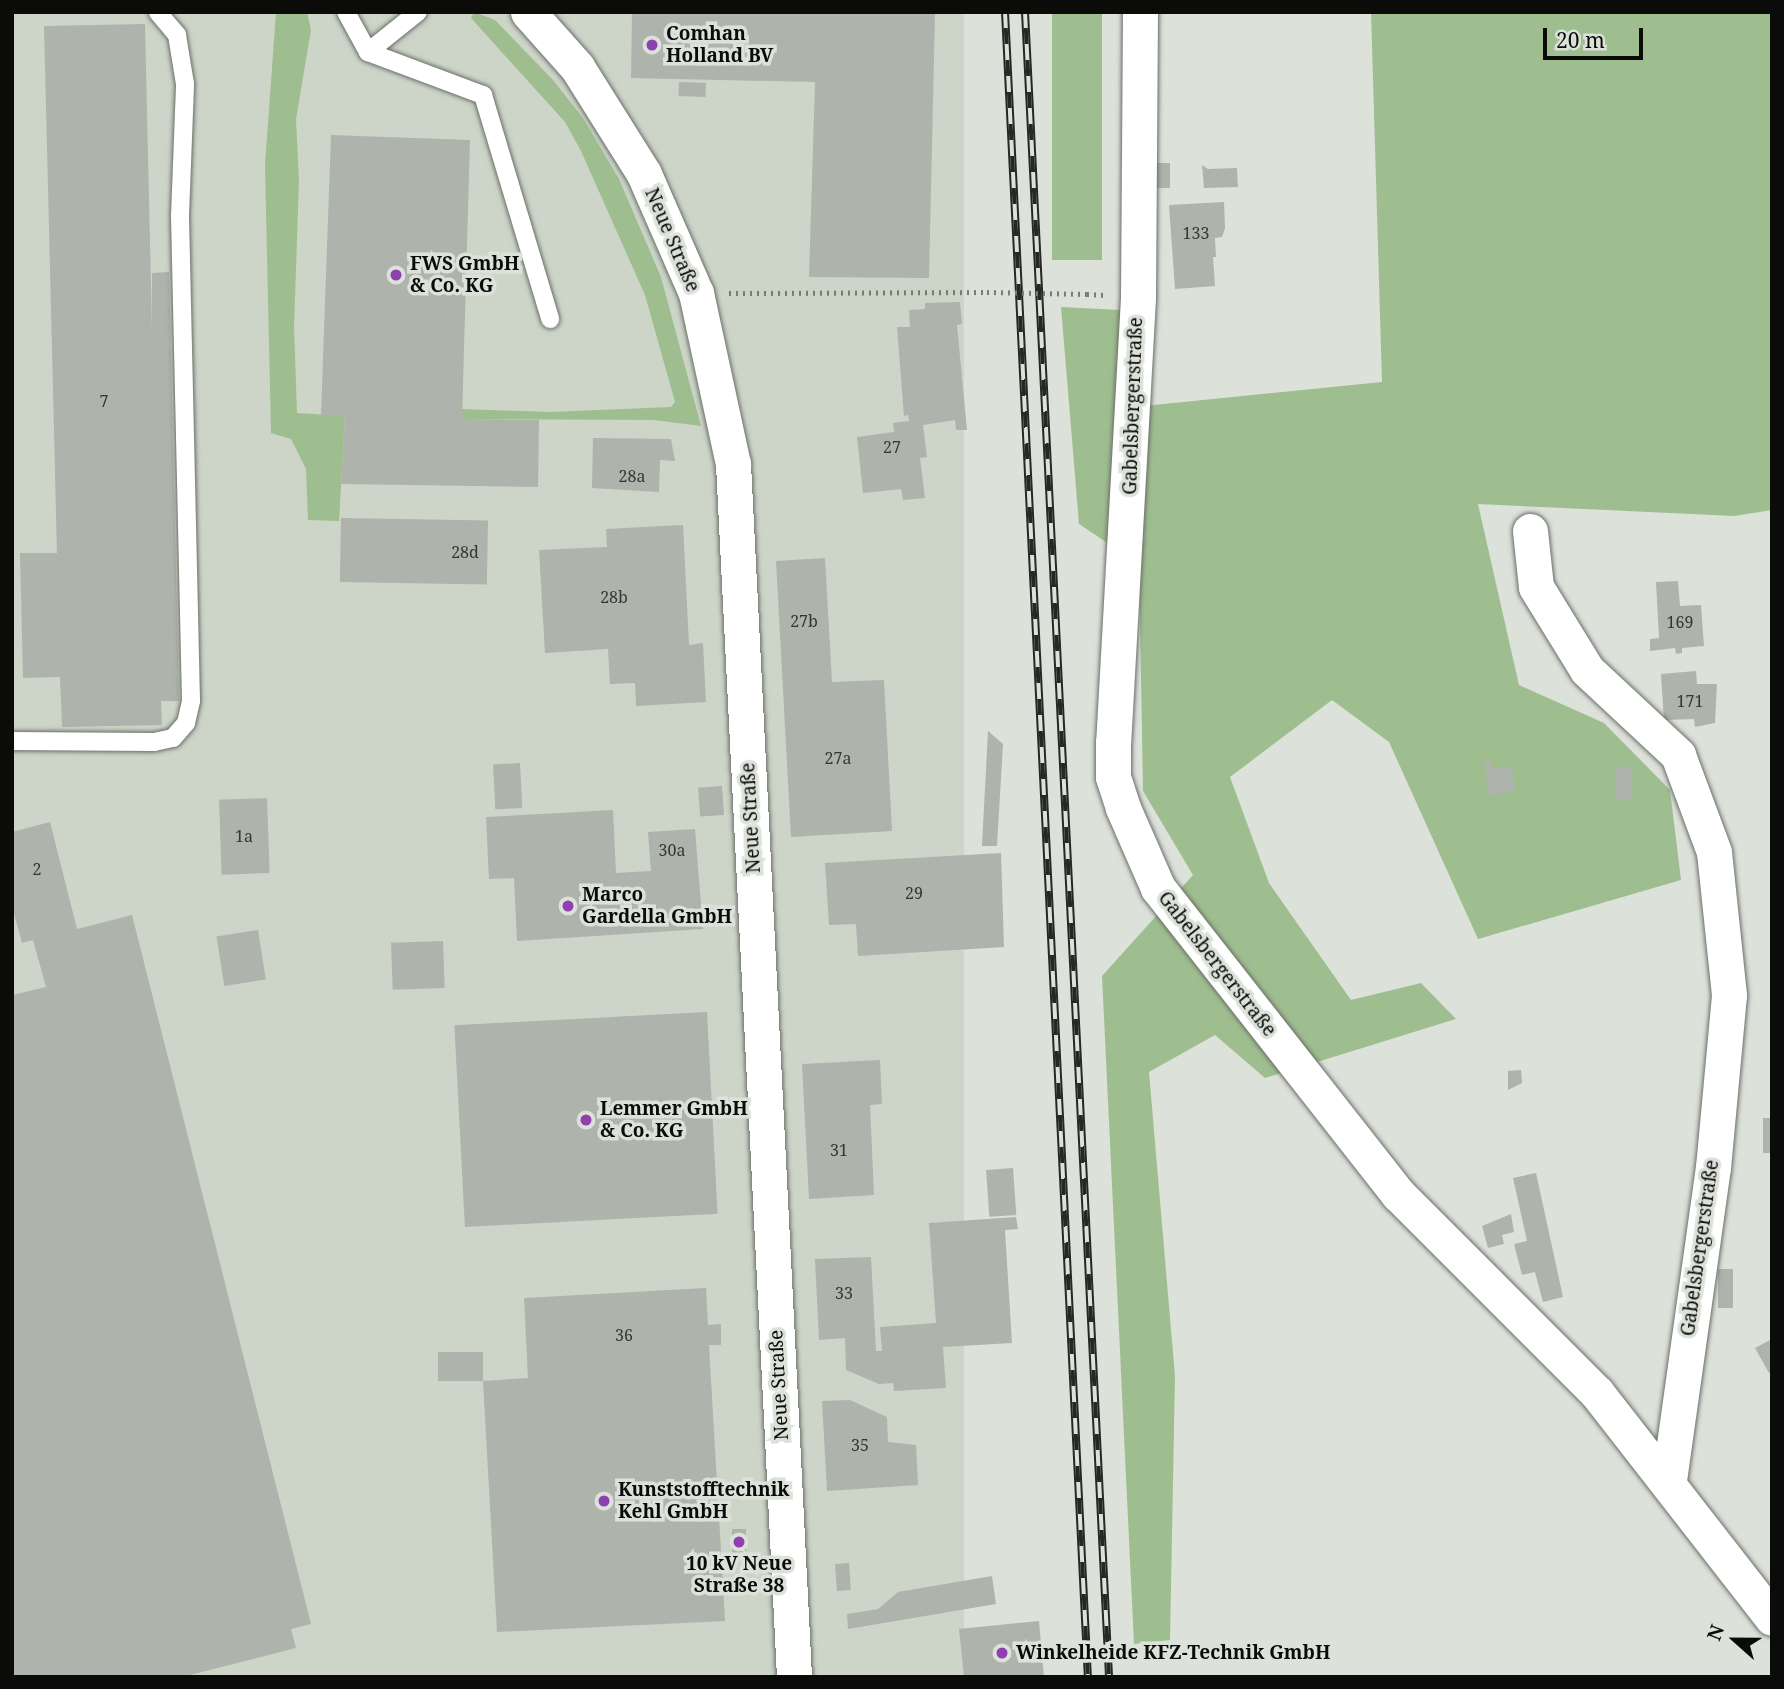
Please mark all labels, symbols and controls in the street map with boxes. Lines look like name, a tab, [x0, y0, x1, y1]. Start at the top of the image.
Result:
scale bar	[1546, 14, 1646, 58]
place label: Comhan Holland BV	[666, 23, 773, 67]
text: 20 m	[1556, 26, 1605, 54]
marker: Comhan Holland BV	[644, 37, 660, 53]
street label: Neue Straße	[640, 185, 704, 295]
house number: 133	[1183, 223, 1209, 243]
place label: FWS GmbH & Co. KG	[410, 253, 519, 297]
marker: FWS GmbH & Co. KG	[388, 267, 404, 283]
street label: Gabelsbergerstraße	[1119, 317, 1147, 495]
house number: 7	[100, 391, 108, 411]
house number: 27	[883, 437, 901, 457]
house number: 28a	[619, 466, 645, 486]
house number: 28d	[451, 542, 479, 562]
house number: 28b	[600, 587, 628, 607]
house number: 27b	[790, 611, 818, 631]
house number: 169	[1667, 612, 1693, 632]
house number: 171	[1677, 691, 1703, 711]
house number: 27a	[825, 748, 851, 768]
street label: Neue Straße	[737, 762, 765, 874]
house number: 1a	[235, 826, 253, 846]
house number: 30a	[659, 840, 685, 860]
house number: 2	[33, 859, 41, 879]
house number: 29	[905, 883, 923, 903]
place label: Marco Gardella GmbH	[582, 884, 732, 928]
street label: Gabelsbergerstraße	[1153, 887, 1281, 1041]
marker: Marco Gardella GmbH	[560, 898, 576, 914]
place label: Lemmer GmbH & Co. KG	[600, 1098, 748, 1142]
marker: Lemmer GmbH & Co. KG	[578, 1112, 594, 1128]
house number: 31	[830, 1140, 848, 1160]
street label: Gabelsbergerstraße	[1676, 1158, 1724, 1338]
house number: 33	[835, 1283, 853, 1303]
house number: 36	[615, 1325, 633, 1345]
street label: Neue Straße	[765, 1329, 793, 1441]
house number: 35	[851, 1435, 869, 1455]
place label: Kunststofftechnik Kehl GmbH	[618, 1479, 789, 1523]
marker: Kunststofftechnik Kehl GmbH	[596, 1493, 612, 1509]
marker: 10 kV Neue Straße 38	[731, 1534, 747, 1550]
place label: 10 kV Neue Straße 38	[686, 1553, 792, 1597]
north arrow	[1700, 1605, 1770, 1675]
text: N	[1701, 1621, 1730, 1644]
place label: Winkelheide KFZ-Technik GmbH	[1016, 1642, 1330, 1664]
marker: Winkelheide KFZ-Technik GmbH	[994, 1645, 1010, 1661]

